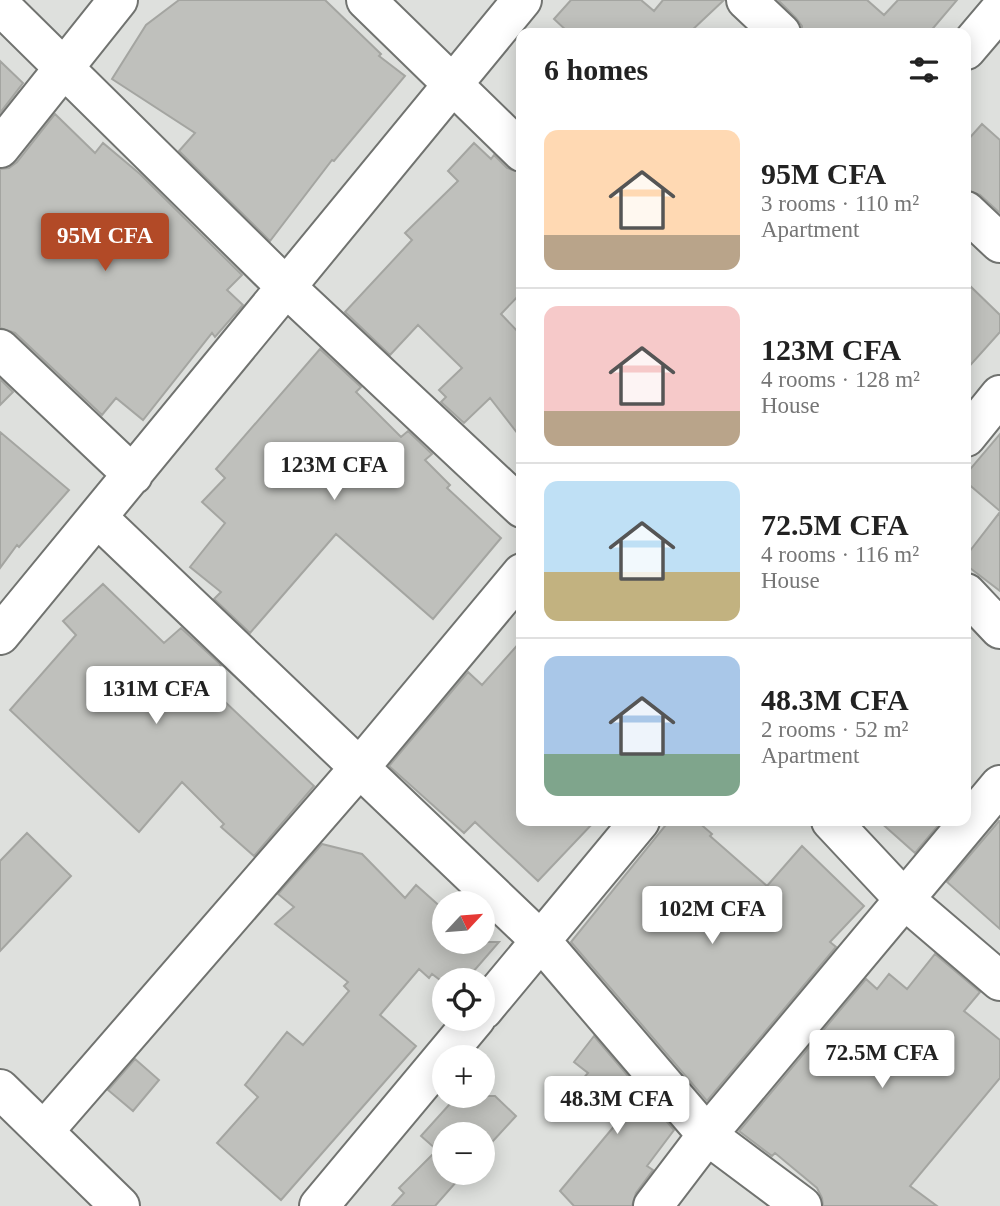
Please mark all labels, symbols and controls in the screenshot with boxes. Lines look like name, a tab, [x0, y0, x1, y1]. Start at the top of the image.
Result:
icon: filters	[905, 51, 943, 89]
text: 6 homes	[544, 53, 648, 86]
text: 95M CFA	[761, 157, 886, 190]
icon: home	[600, 158, 684, 242]
text: 3 rooms · 110 m²	[761, 191, 919, 216]
pin: 95M CFA	[40, 214, 170, 273]
text: Apartment	[761, 217, 859, 242]
text: 95M CFA	[57, 223, 153, 248]
text: 123M CFA	[761, 333, 901, 366]
icon: home	[600, 334, 684, 418]
text: 4 rooms · 128 m²	[761, 367, 920, 392]
text: House	[761, 393, 820, 418]
pin: 123M CFA	[262, 442, 406, 502]
text: 123M CFA	[280, 452, 388, 477]
text: 72.5M CFA	[761, 508, 909, 541]
icon: home	[600, 509, 684, 593]
text: 4 rooms · 116 m²	[761, 542, 919, 567]
text: House	[761, 568, 820, 593]
pin: 131M CFA	[84, 666, 228, 726]
text: 131M CFA	[102, 676, 210, 701]
text: 48.3M CFA	[761, 683, 909, 716]
icon: home	[600, 684, 684, 768]
text: 2 rooms · 52 m²	[761, 717, 908, 742]
text: Apartment	[761, 743, 859, 768]
pin: 102M CFA	[640, 886, 784, 946]
north arrow	[432, 891, 495, 954]
map controls	[432, 891, 495, 1185]
text: 102M CFA	[658, 896, 766, 921]
button: locate	[432, 968, 495, 1031]
pin: 72.5M CFA	[802, 1030, 962, 1090]
text: 72.5M CFA	[825, 1040, 939, 1065]
button: +	[432, 1045, 495, 1108]
pin: 48.3M CFA	[537, 1076, 697, 1136]
text: 48.3M CFA	[560, 1086, 674, 1111]
button: −	[432, 1122, 495, 1185]

